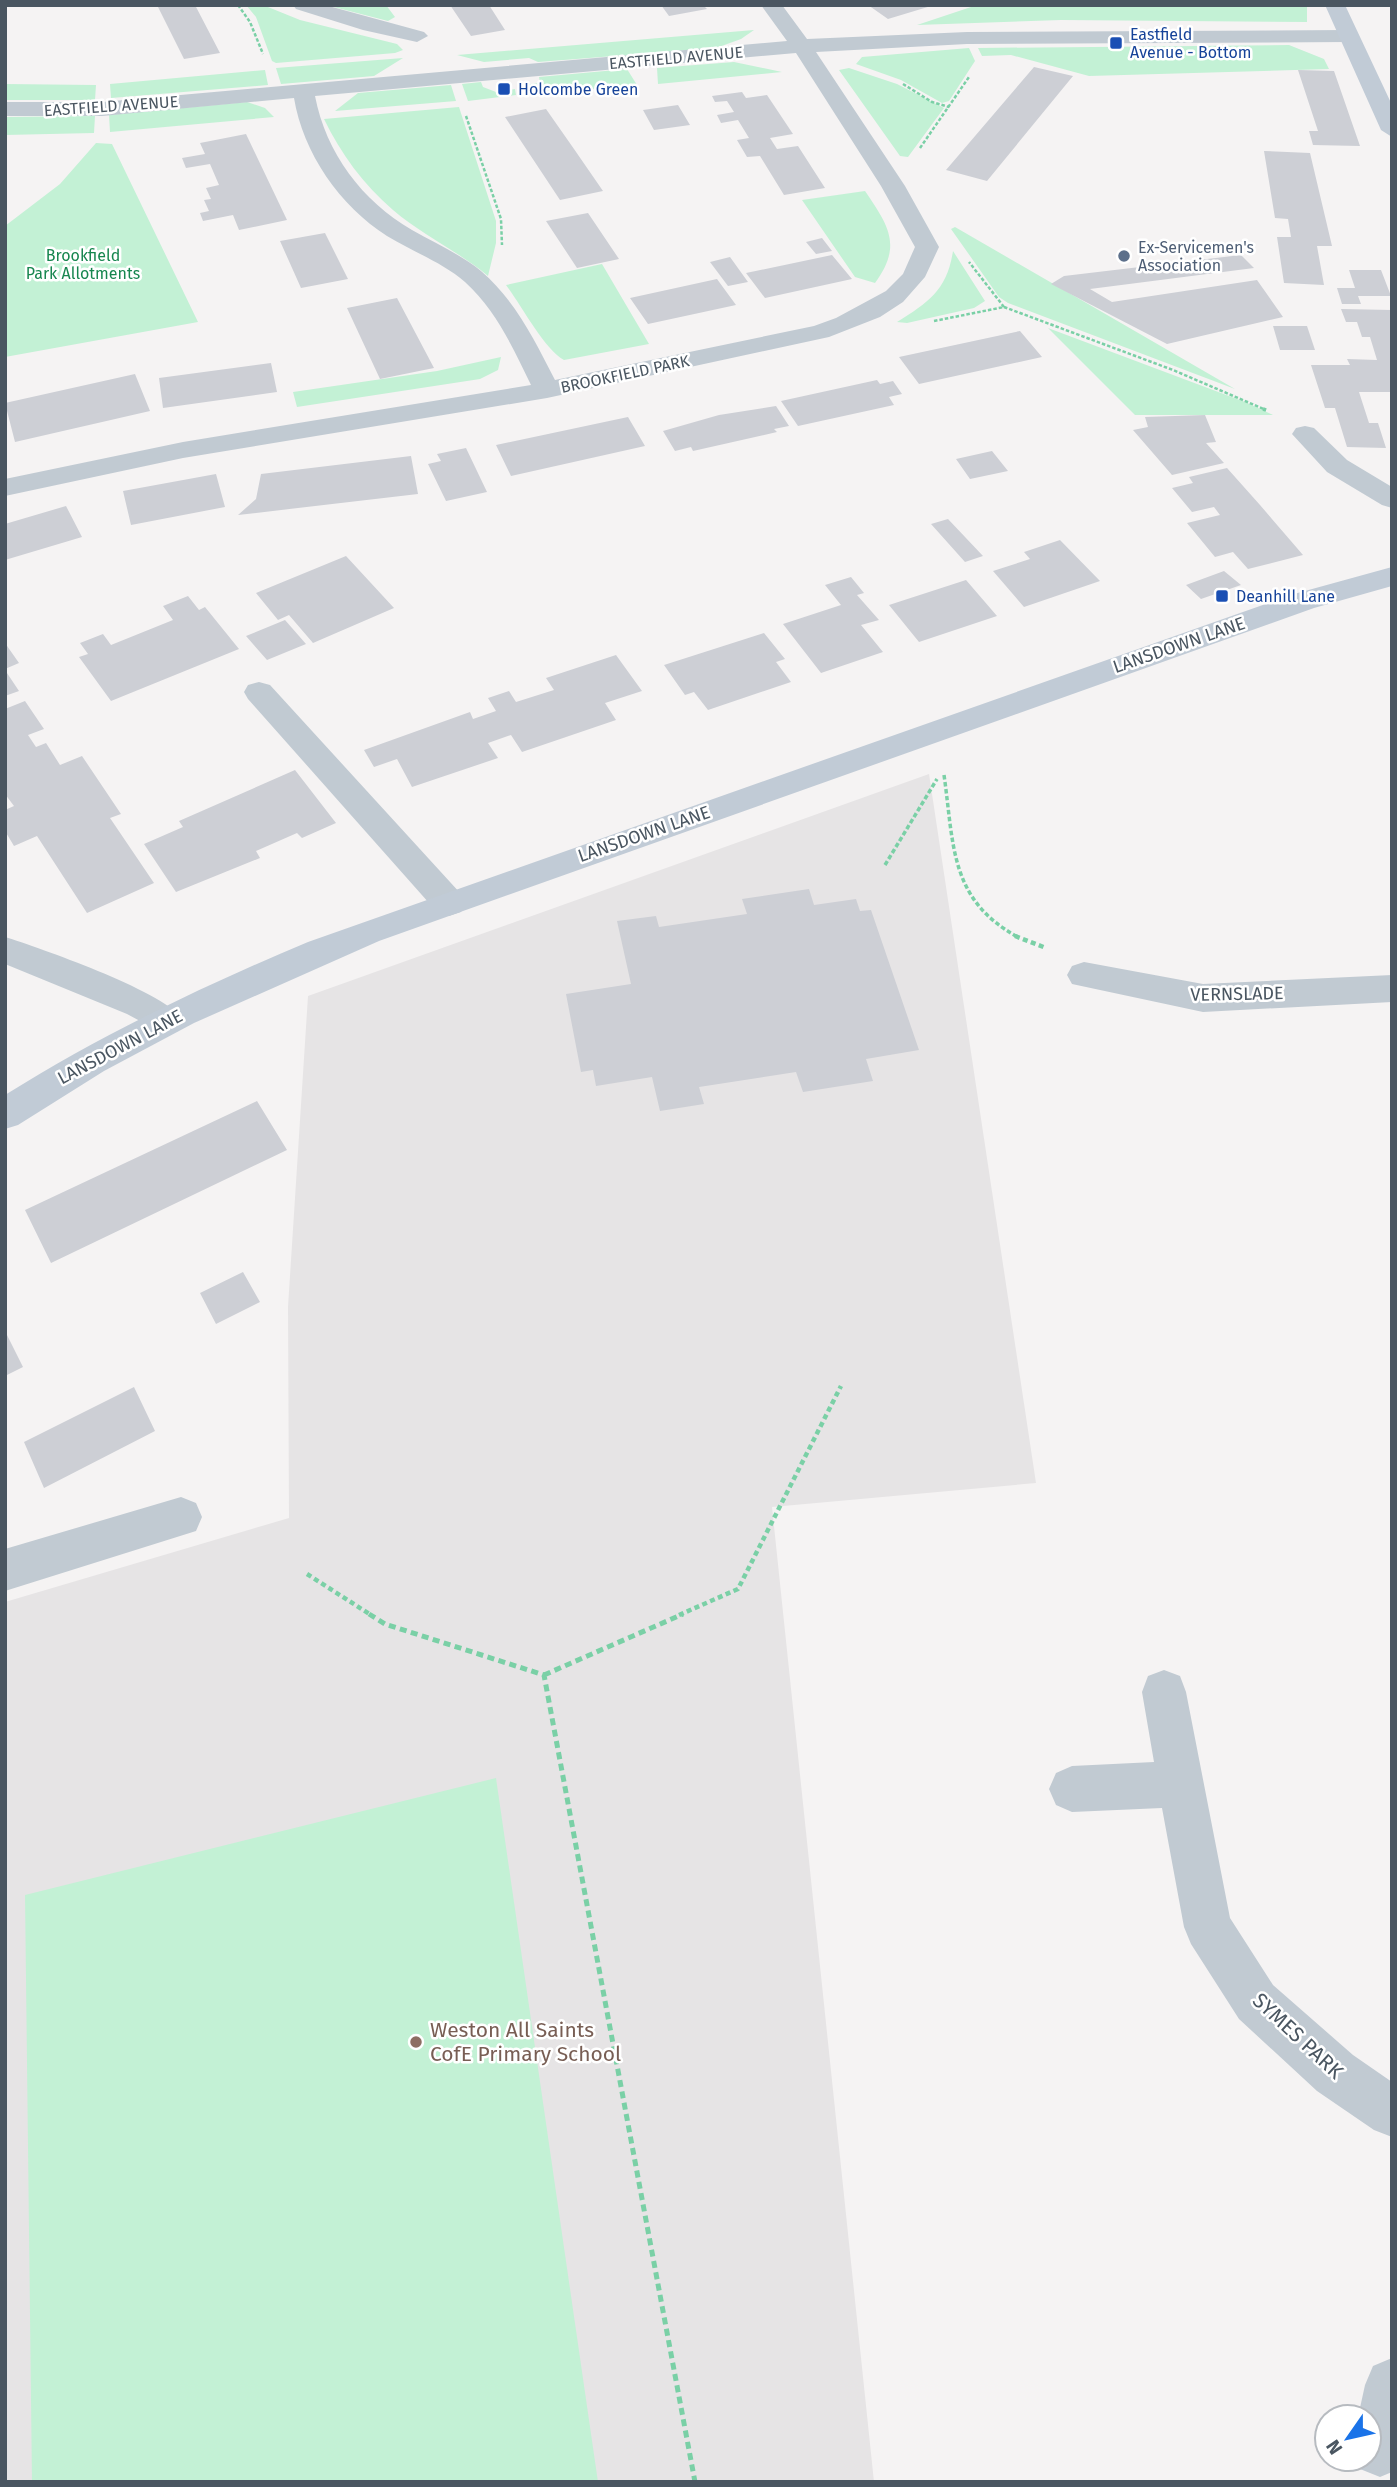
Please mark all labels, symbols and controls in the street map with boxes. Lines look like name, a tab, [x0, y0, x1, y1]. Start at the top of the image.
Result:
place label: Eastfield Avenue - Bottom	[1130, 25, 1251, 62]
marker: Eastfield Avenue - Bottom	[1108, 35, 1124, 51]
street label: EASTFIELD AVENUE	[608, 43, 744, 73]
place label: Holcombe Green	[518, 80, 638, 99]
marker: Holcombe Green	[496, 81, 512, 97]
street label: EASTFIELD AVENUE	[43, 92, 179, 120]
place label: Ex-Servicemen's Association	[1138, 238, 1254, 275]
park label: Brookfield Park Allotments	[26, 246, 140, 283]
marker: Ex-Servicemen's Association	[1116, 248, 1132, 264]
street label: BROOKFIELD PARK	[559, 351, 692, 397]
place label: Deanhill Lane	[1236, 587, 1335, 606]
marker: Deanhill Lane	[1214, 588, 1230, 604]
street label: LANSDOWN LANE	[1110, 612, 1248, 678]
street label: LANSDOWN LANE	[575, 801, 713, 867]
street label: VERNSLADE	[1190, 982, 1284, 1006]
street label: LANSDOWN LANE	[54, 1005, 186, 1089]
street label: SYMES PARK	[1247, 1987, 1349, 2085]
place label: Weston All Saints CofE Primary School	[430, 2017, 621, 2067]
marker: Weston All Saints CofE Primary School	[408, 2034, 424, 2050]
north arrow	[1313, 2403, 1383, 2473]
text: N	[1321, 2436, 1347, 2459]

